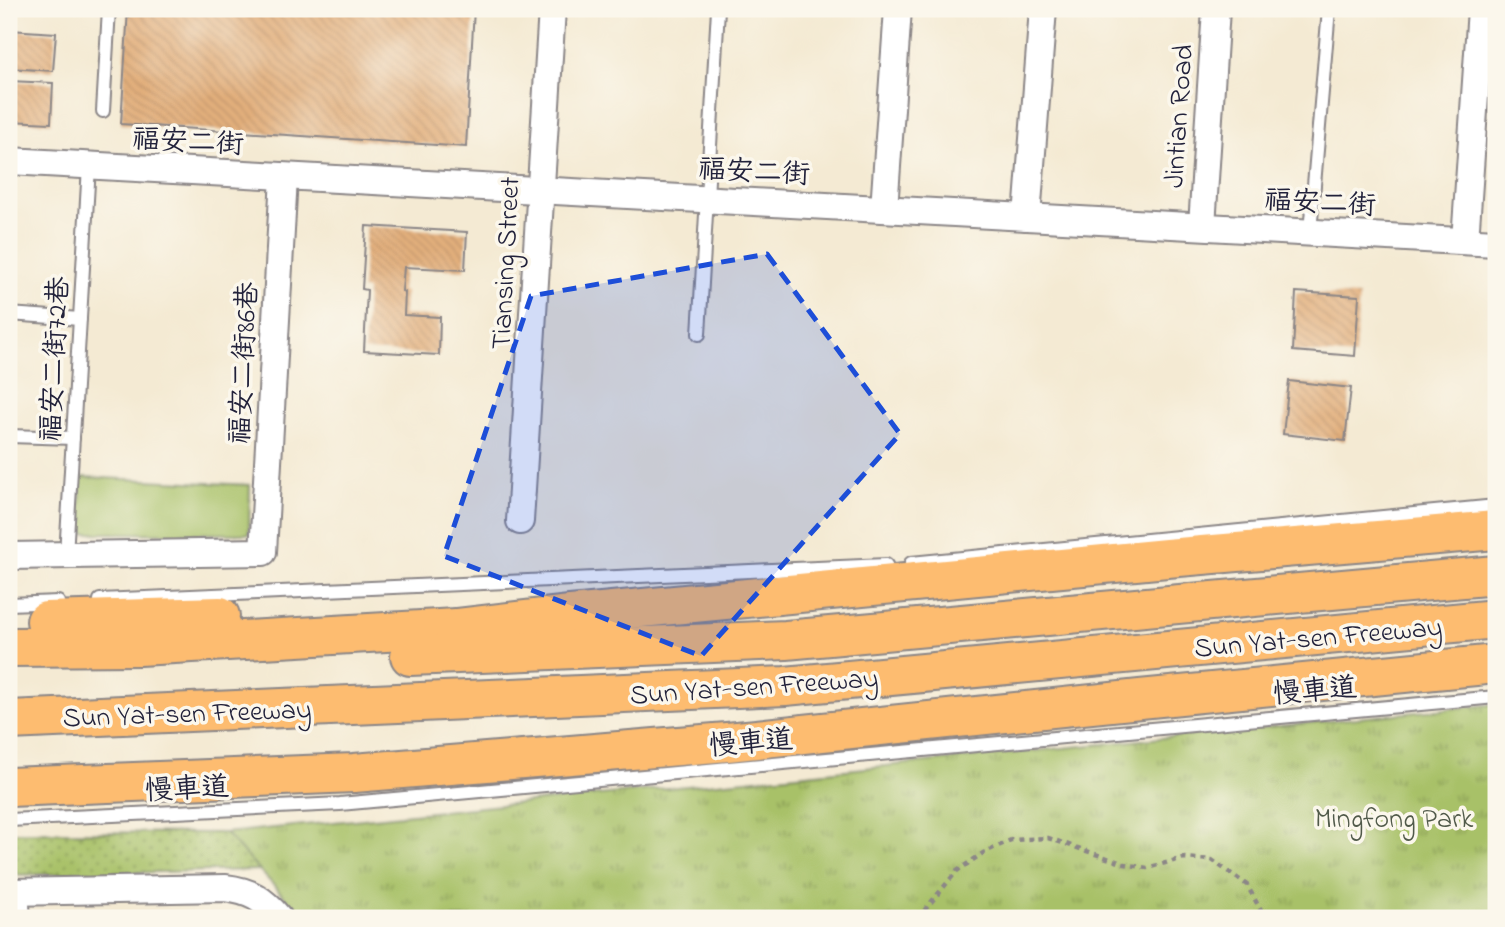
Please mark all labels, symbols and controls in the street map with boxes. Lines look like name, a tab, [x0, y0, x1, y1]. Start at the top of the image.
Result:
street label: Jintian Road	[1155, 43, 1206, 189]
street label: 福安二街	[131, 120, 245, 167]
street label: 福安二街	[697, 150, 811, 197]
street label: Tiansing Street	[482, 176, 533, 351]
street label: 福安二街	[1263, 181, 1377, 228]
street label: 福安二街72巷	[32, 274, 81, 443]
street label: 福安二街86巷	[221, 280, 270, 446]
street label: Sun Yat-sen Freeway	[1193, 608, 1444, 671]
street label: Sun Yat-sen Freeway	[629, 659, 880, 718]
street label: 慢車道	[1272, 668, 1359, 717]
street label: Sun Yat-sen Freeway	[62, 691, 312, 740]
street label: 慢車道	[708, 720, 795, 769]
street label: 慢車道	[144, 768, 230, 813]
park label: Mingfong Park	[1315, 800, 1474, 841]

